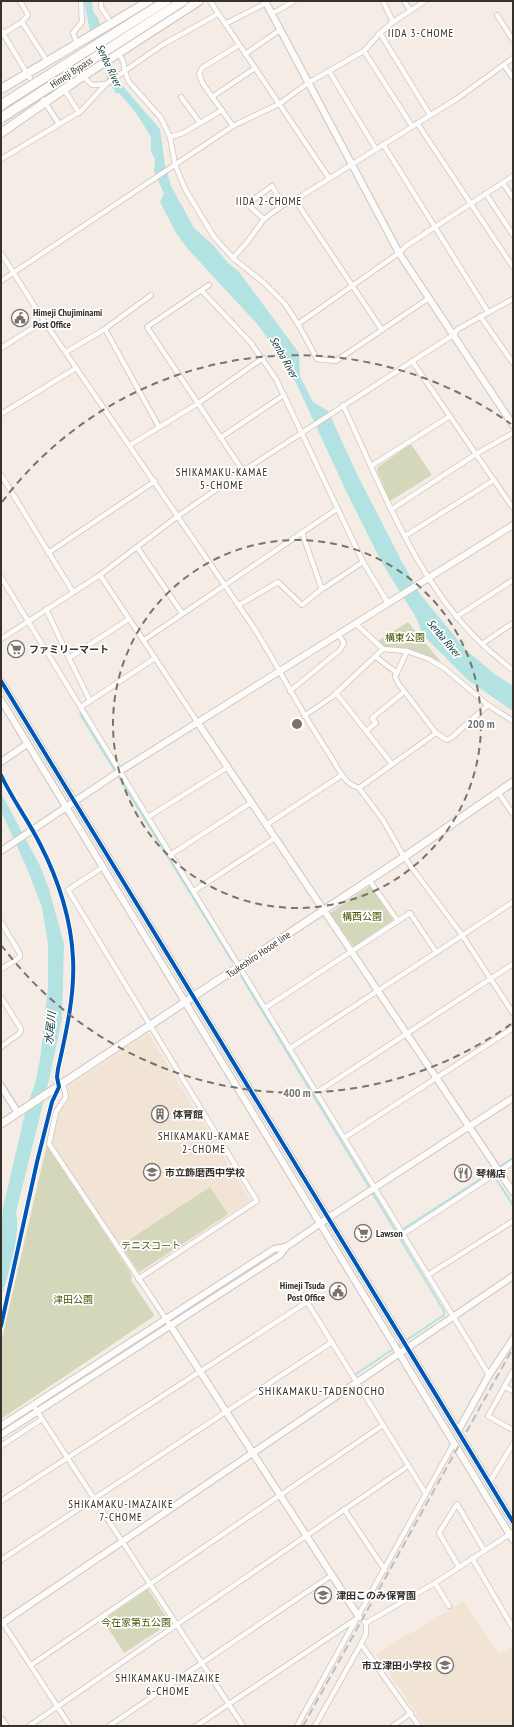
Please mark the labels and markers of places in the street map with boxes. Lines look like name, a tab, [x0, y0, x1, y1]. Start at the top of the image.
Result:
place label: Himeji Chujiminami Post Office	[33, 306, 102, 331]
public building icon: Himeji Chujiminami Post Office	[10, 308, 30, 328]
supermarket icon: ファミリーマート	[6, 639, 26, 659]
place label: ファミリーマート	[29, 643, 109, 656]
centre of rings	[290, 717, 304, 731]
building icon: 体育館	[150, 1104, 170, 1124]
place label: 体育館	[172, 1108, 203, 1121]
school or university icon: 市立飾磨西中学校	[142, 1162, 162, 1182]
restaurant icon: 琴構店	[453, 1163, 473, 1183]
place label: 市立飾磨西中学校	[165, 1166, 245, 1179]
place label: 琴構店	[476, 1167, 506, 1180]
supermarket icon: Lawson	[353, 1223, 373, 1243]
place label: Lawson	[376, 1227, 403, 1240]
place label: Himeji Tsuda Post Office	[280, 1279, 325, 1304]
public building icon: Himeji Tsuda Post Office	[328, 1281, 348, 1301]
school or university icon: 津田このみ保育園	[313, 1585, 333, 1605]
place label: 津田このみ保育園	[336, 1589, 416, 1602]
school or university icon: 市立津田小学校	[435, 1655, 455, 1675]
place label: 市立津田小学校	[362, 1659, 432, 1672]

